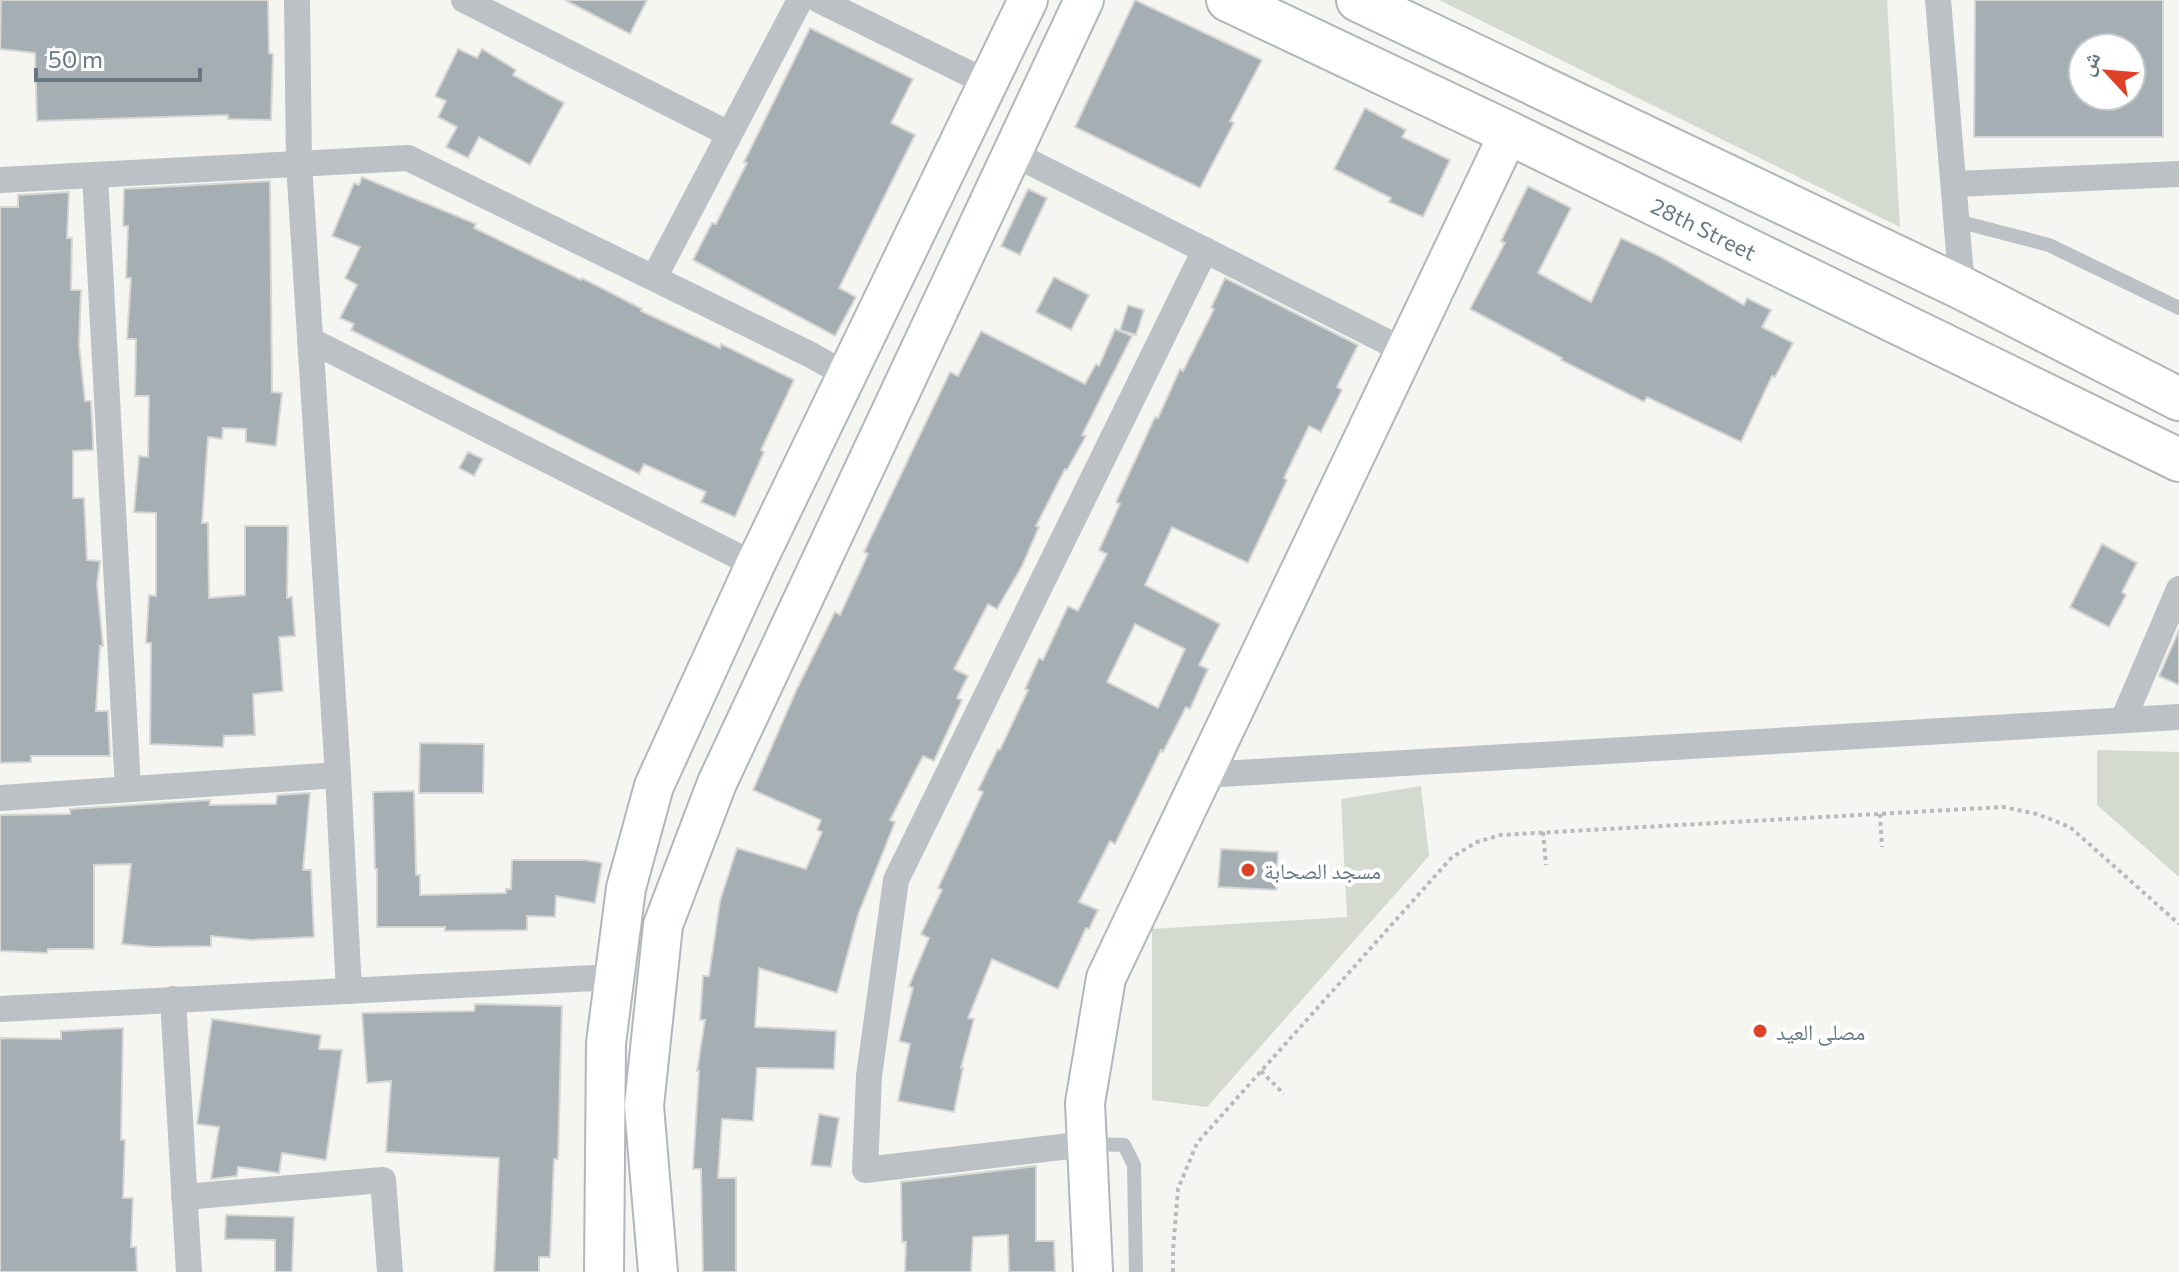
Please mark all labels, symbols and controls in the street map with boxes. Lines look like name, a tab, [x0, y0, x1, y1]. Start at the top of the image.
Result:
scale bar	[36, 32, 200, 82]
north arrow	[2067, 32, 2147, 112]
text: 50 m	[48, 44, 103, 73]
text: ش	[2071, 47, 2107, 80]
street label: 28th Street	[1647, 191, 1761, 265]
place label: مسجد الصحابة	[1264, 857, 1381, 884]
marker: مسجد الصحابة	[1239, 861, 1257, 879]
place label: مصلى العيد	[1776, 1018, 1865, 1046]
marker: مصلى العيد	[1751, 1022, 1769, 1040]

